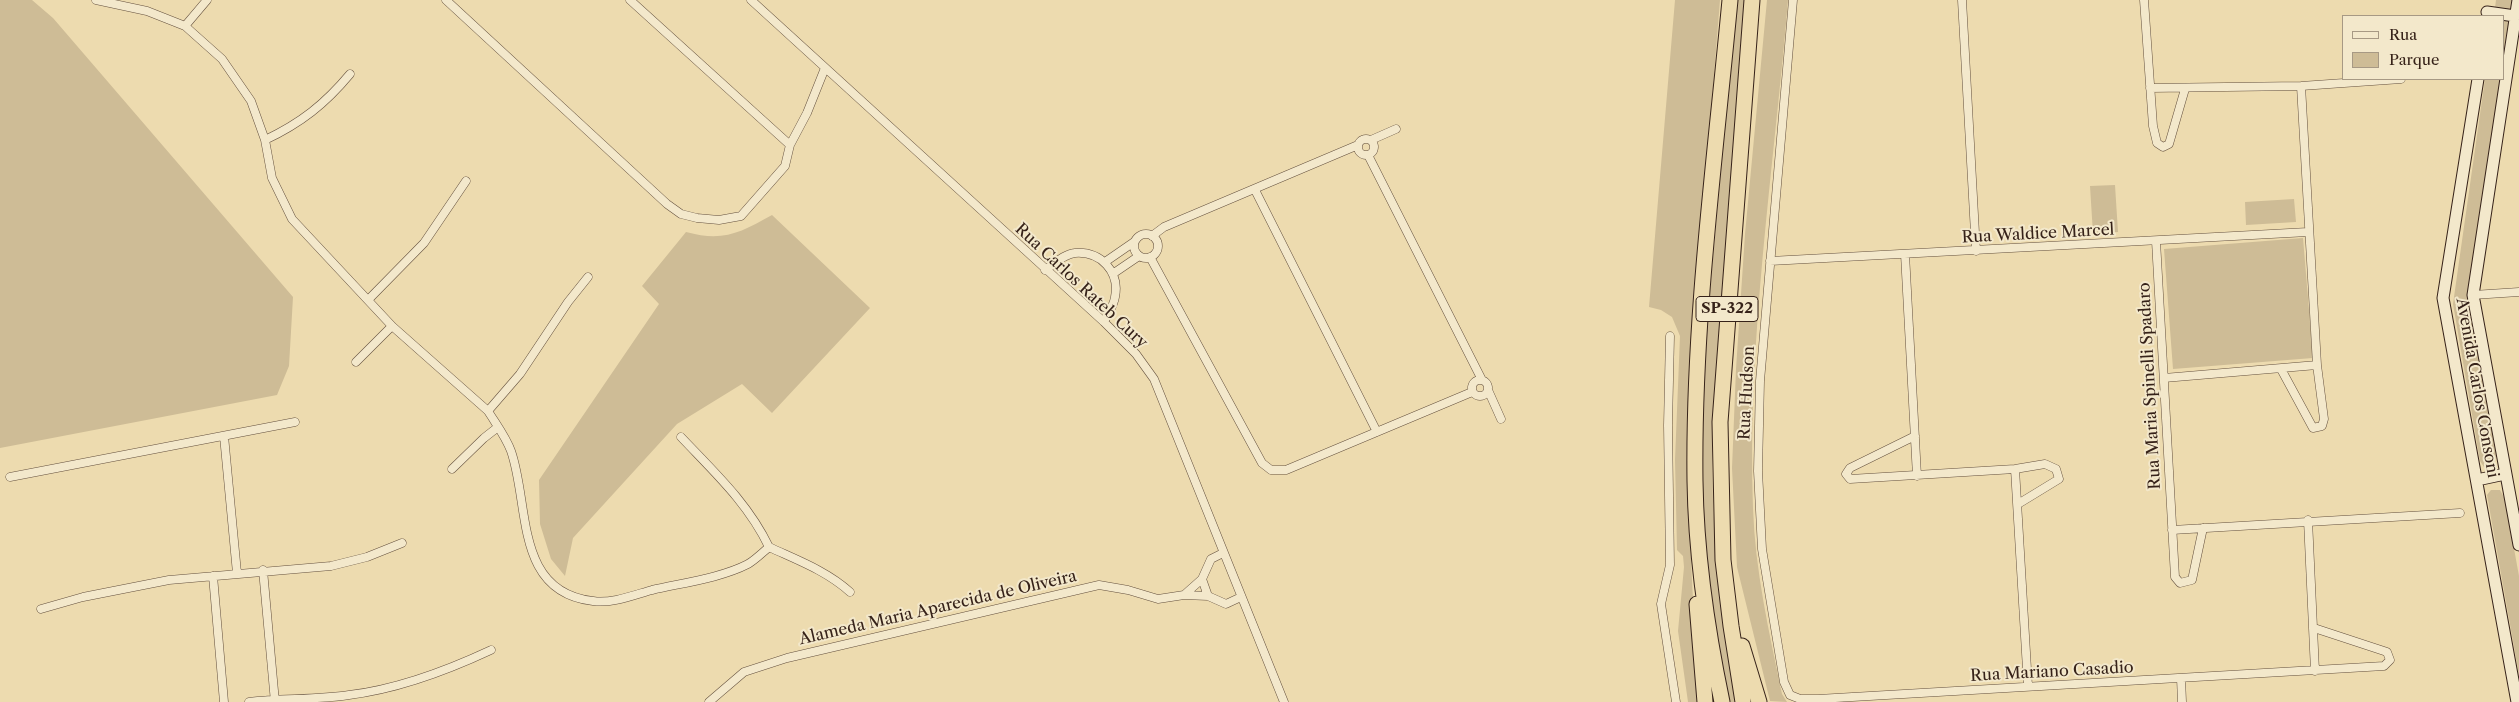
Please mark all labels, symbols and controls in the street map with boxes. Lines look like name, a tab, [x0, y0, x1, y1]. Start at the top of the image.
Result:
legend	[2342, 15, 2504, 80]
text: Rua	[2389, 25, 2417, 44]
text: Parque	[2389, 50, 2439, 69]
street label: Rua Carlos Rateb Cury	[1011, 220, 1151, 352]
street label: Rua Waldice Marcel	[1961, 220, 2115, 248]
street label: Rua Maria Spinelli Spadaro	[2135, 282, 2165, 490]
road number: SP-322	[1696, 296, 1758, 322]
street label: Avenida Carlos Consoni	[2452, 296, 2502, 480]
street label: Rua Hudson	[1735, 346, 1759, 440]
street label: Alameda Maria Aparecida de Oliveira	[797, 567, 1079, 649]
street label: Rua Mariano Casadio	[1970, 658, 2134, 686]

